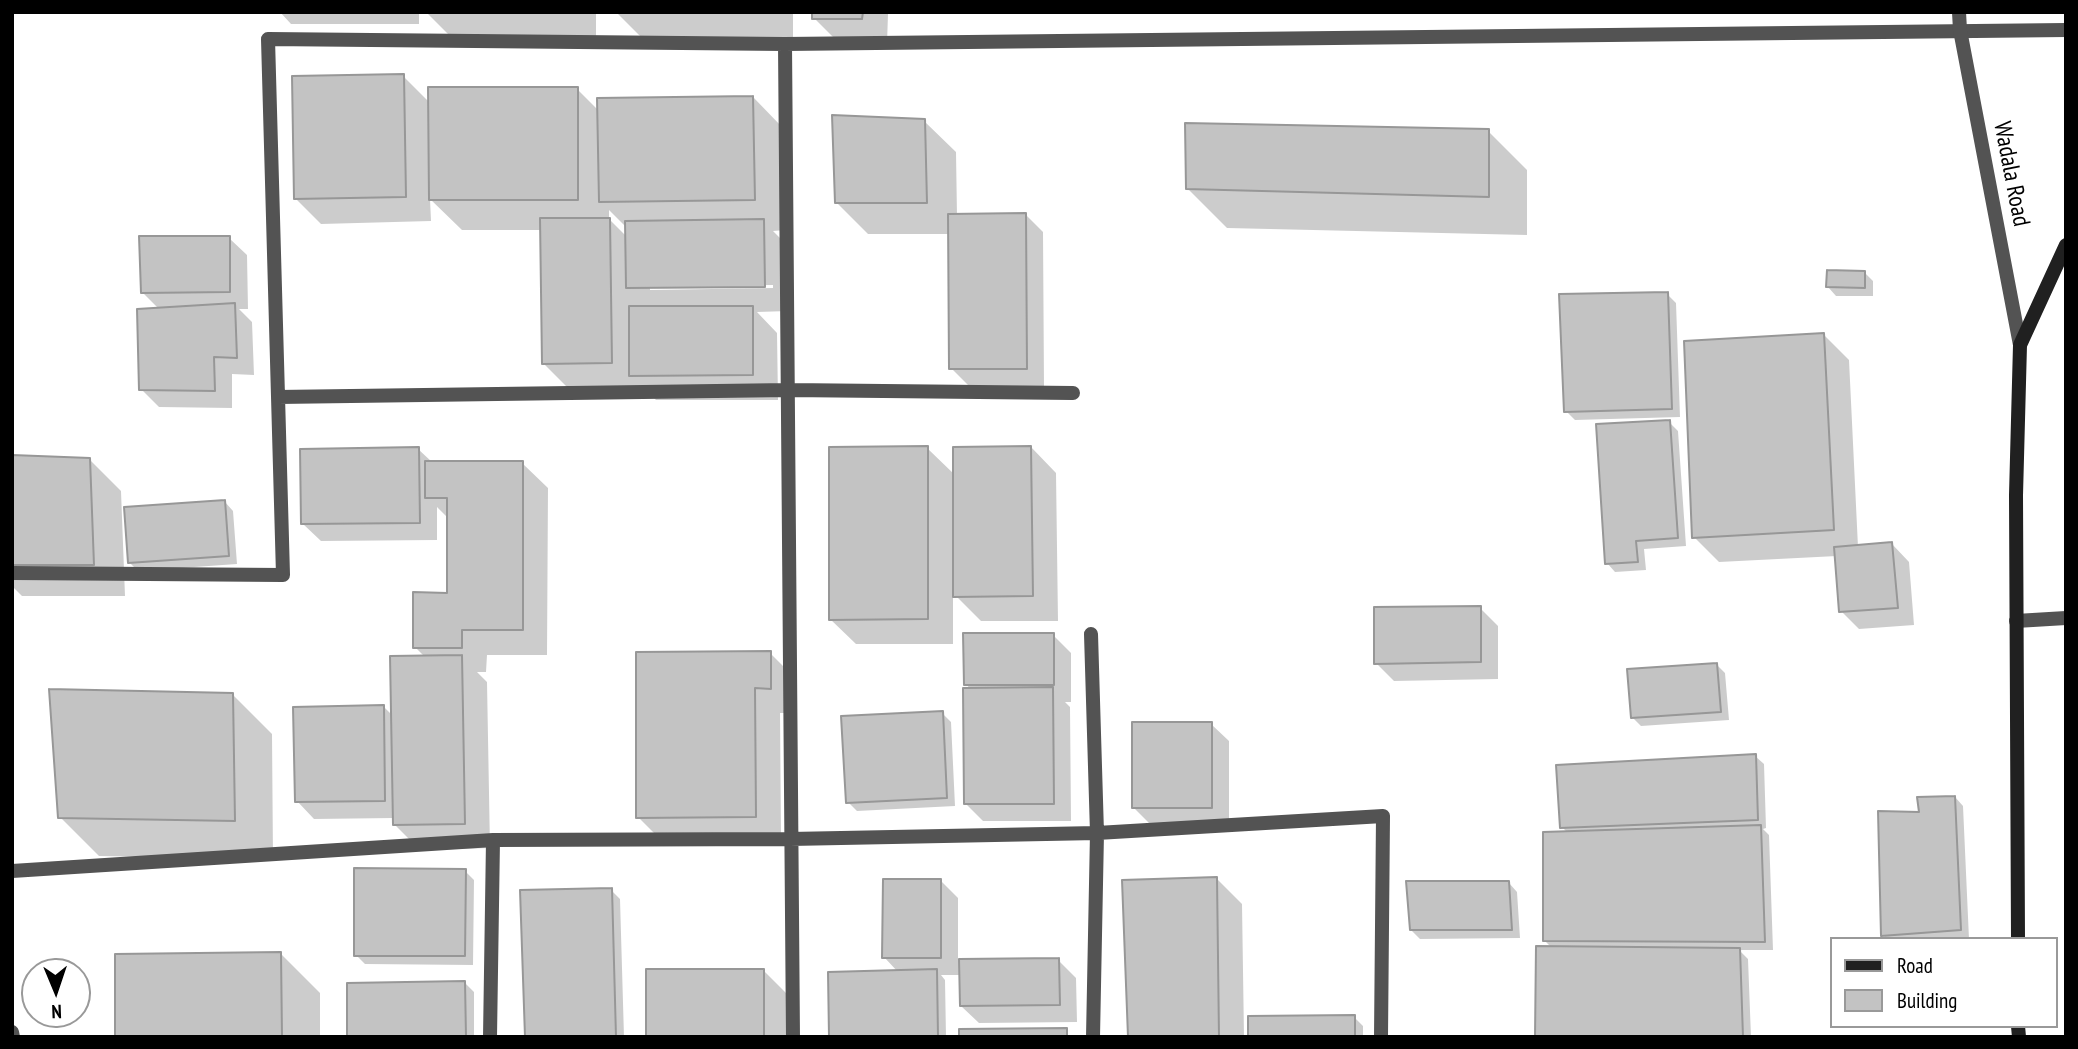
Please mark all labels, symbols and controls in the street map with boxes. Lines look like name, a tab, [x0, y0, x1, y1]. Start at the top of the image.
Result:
street label: Wadala Road	[1987, 119, 2035, 229]
legend	[1829, 937, 2057, 1028]
text: Road	[1897, 952, 1933, 979]
north arrow	[21, 958, 91, 1028]
text: Building	[1897, 987, 1957, 1014]
text: N	[51, 1000, 62, 1024]

